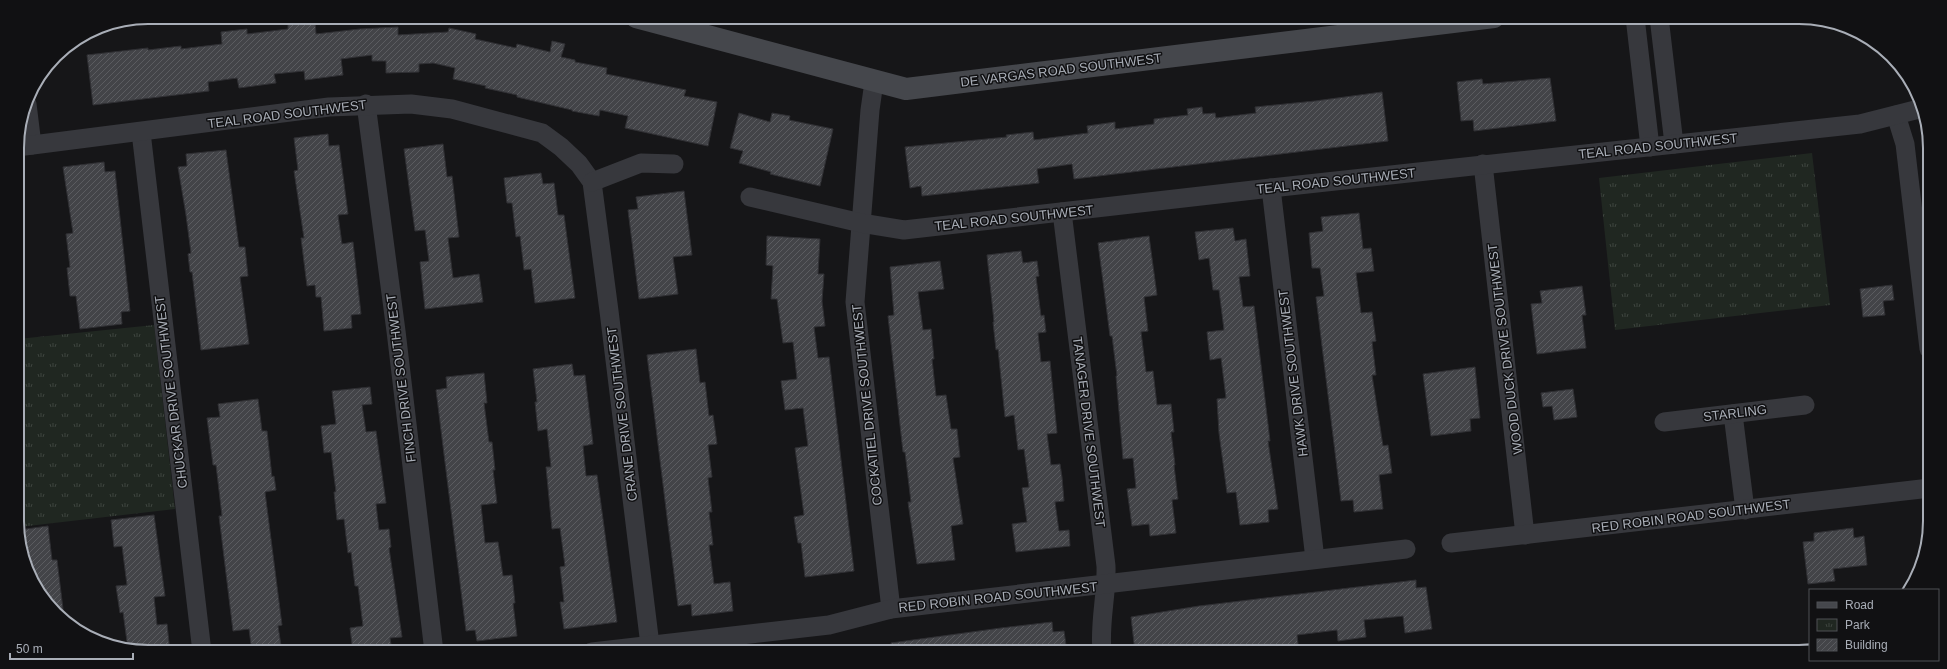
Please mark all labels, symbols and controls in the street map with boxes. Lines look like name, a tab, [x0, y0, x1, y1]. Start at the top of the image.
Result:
street label: DE VARGAS ROAD SOUTHWEST	[959, 50, 1163, 90]
street label: TEAL ROAD SOUTHWEST	[207, 97, 367, 131]
street label: TEAL ROAD SOUTHWEST	[1578, 130, 1738, 162]
street label: TEAL ROAD SOUTHWEST	[1256, 165, 1416, 197]
street label: TEAL ROAD SOUTHWEST	[934, 202, 1094, 234]
street label: WOOD DUCK DRIVE SOUTHWEST	[1485, 243, 1525, 455]
street label: HAWK DRIVE SOUTHWEST	[1275, 288, 1311, 458]
street label: FINCH DRIVE SOUTHWEST	[383, 293, 419, 463]
street label: CHUCKAR DRIVE SOUTHWEST	[152, 295, 190, 489]
street label: COCKATIEL DRIVE SOUTHWEST	[849, 304, 885, 506]
street label: CRANE DRIVE SOUTHWEST	[604, 326, 640, 502]
street label: TANAGER DRIVE SOUTHWEST	[1070, 336, 1108, 528]
street label: STARLING	[1702, 402, 1768, 424]
street label: RED ROBIN ROAD SOUTHWEST	[1591, 496, 1791, 536]
street label: RED ROBIN ROAD SOUTHWEST	[898, 579, 1098, 615]
legend	[1809, 589, 1939, 661]
text: Road	[1845, 598, 1874, 612]
text: Park	[1845, 618, 1871, 632]
scale bar	[10, 635, 133, 661]
text: Building	[1845, 638, 1888, 652]
text: 50 m	[16, 642, 43, 656]

